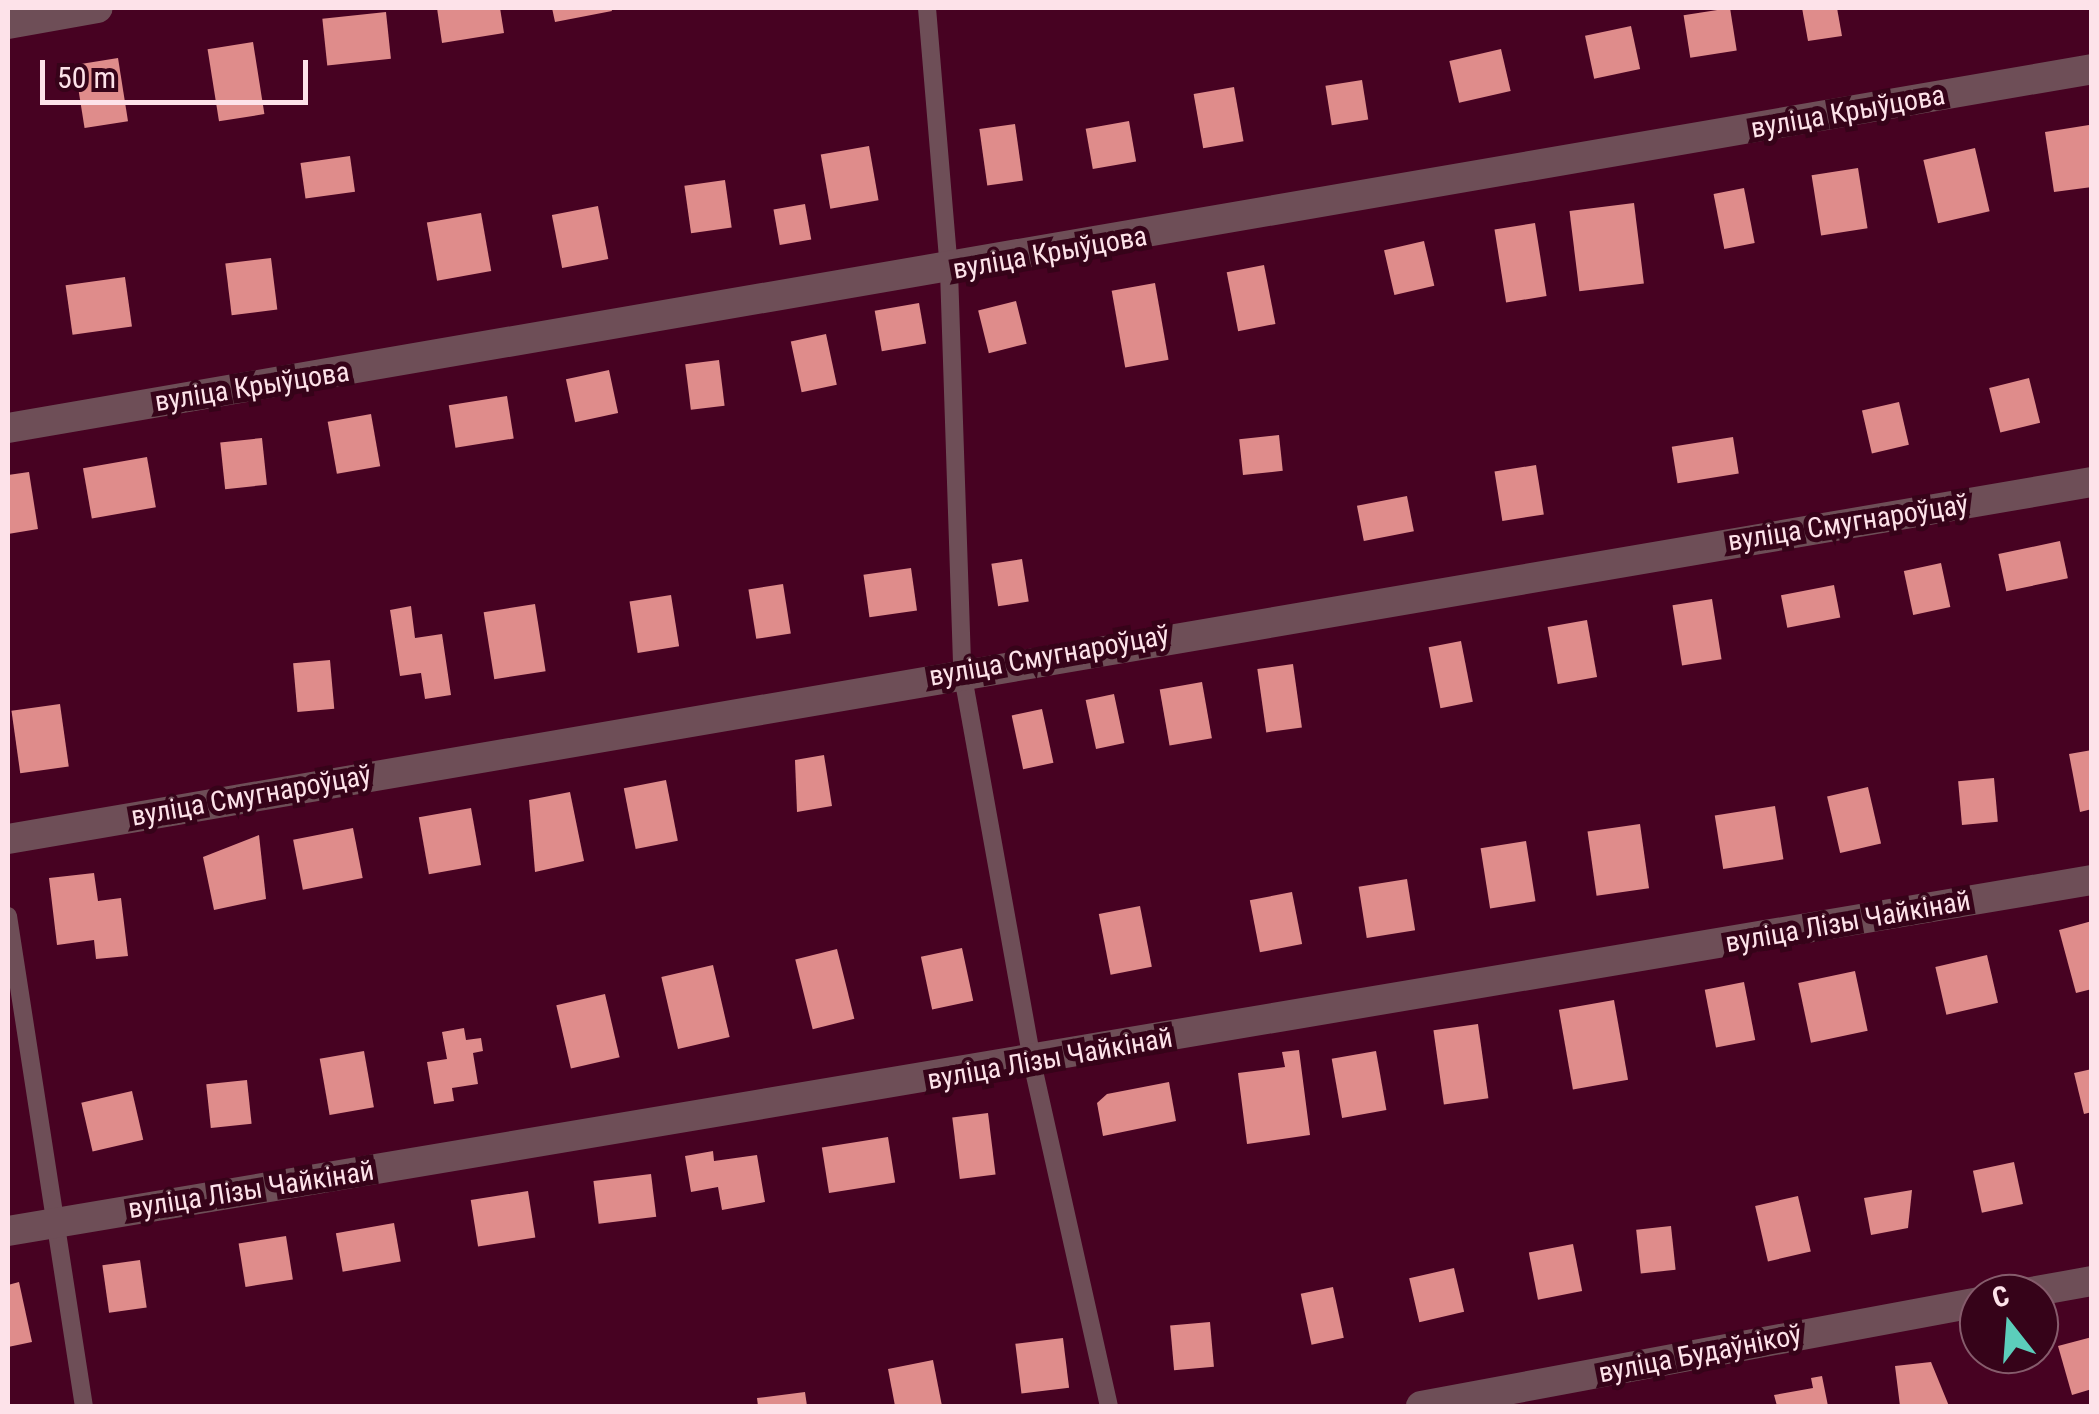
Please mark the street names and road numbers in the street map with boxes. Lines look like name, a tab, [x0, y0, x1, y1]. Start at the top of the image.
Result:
street label: вуліца Крыўцова	[1748, 78, 1948, 146]
street label: вуліца Крыўцова	[950, 219, 1150, 287]
street label: вуліца Крыўцова	[152, 355, 352, 419]
street label: вуліца Смугнароўцаў	[1725, 487, 1971, 559]
street label: вуліца Смугнароўцаў	[927, 618, 1171, 694]
street label: вуліца Смугнароўцаў	[129, 758, 373, 834]
street label: вуліца Лізы Чайкінай	[1723, 884, 1973, 960]
street label: вуліца Лізы Чайкінай	[925, 1021, 1175, 1097]
street label: вуліца Лізы Чайкінай	[126, 1154, 376, 1226]
street label: вуліца Будаўнікоў	[1596, 1318, 1804, 1390]

